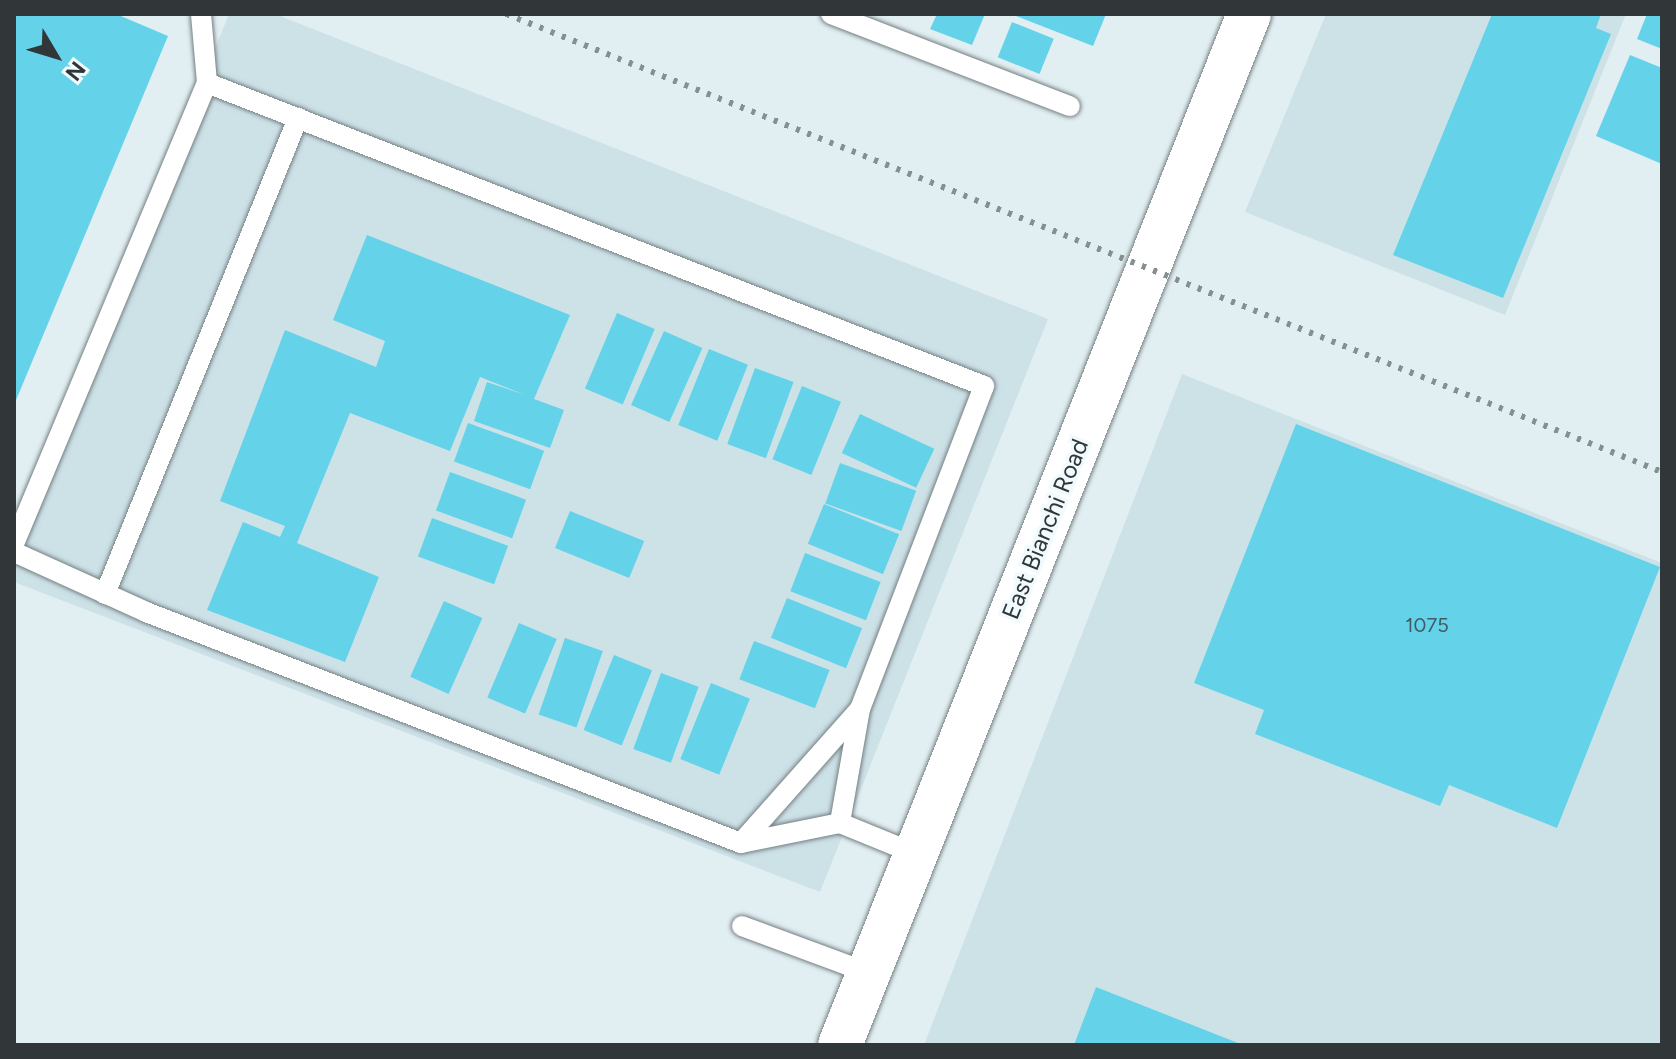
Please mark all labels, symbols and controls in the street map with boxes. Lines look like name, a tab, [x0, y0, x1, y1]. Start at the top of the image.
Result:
north arrow	[16, 16, 96, 96]
text: N	[59, 56, 91, 86]
street label: East Bianchi Road	[996, 435, 1094, 623]
house number: 1075	[1405, 613, 1449, 637]

